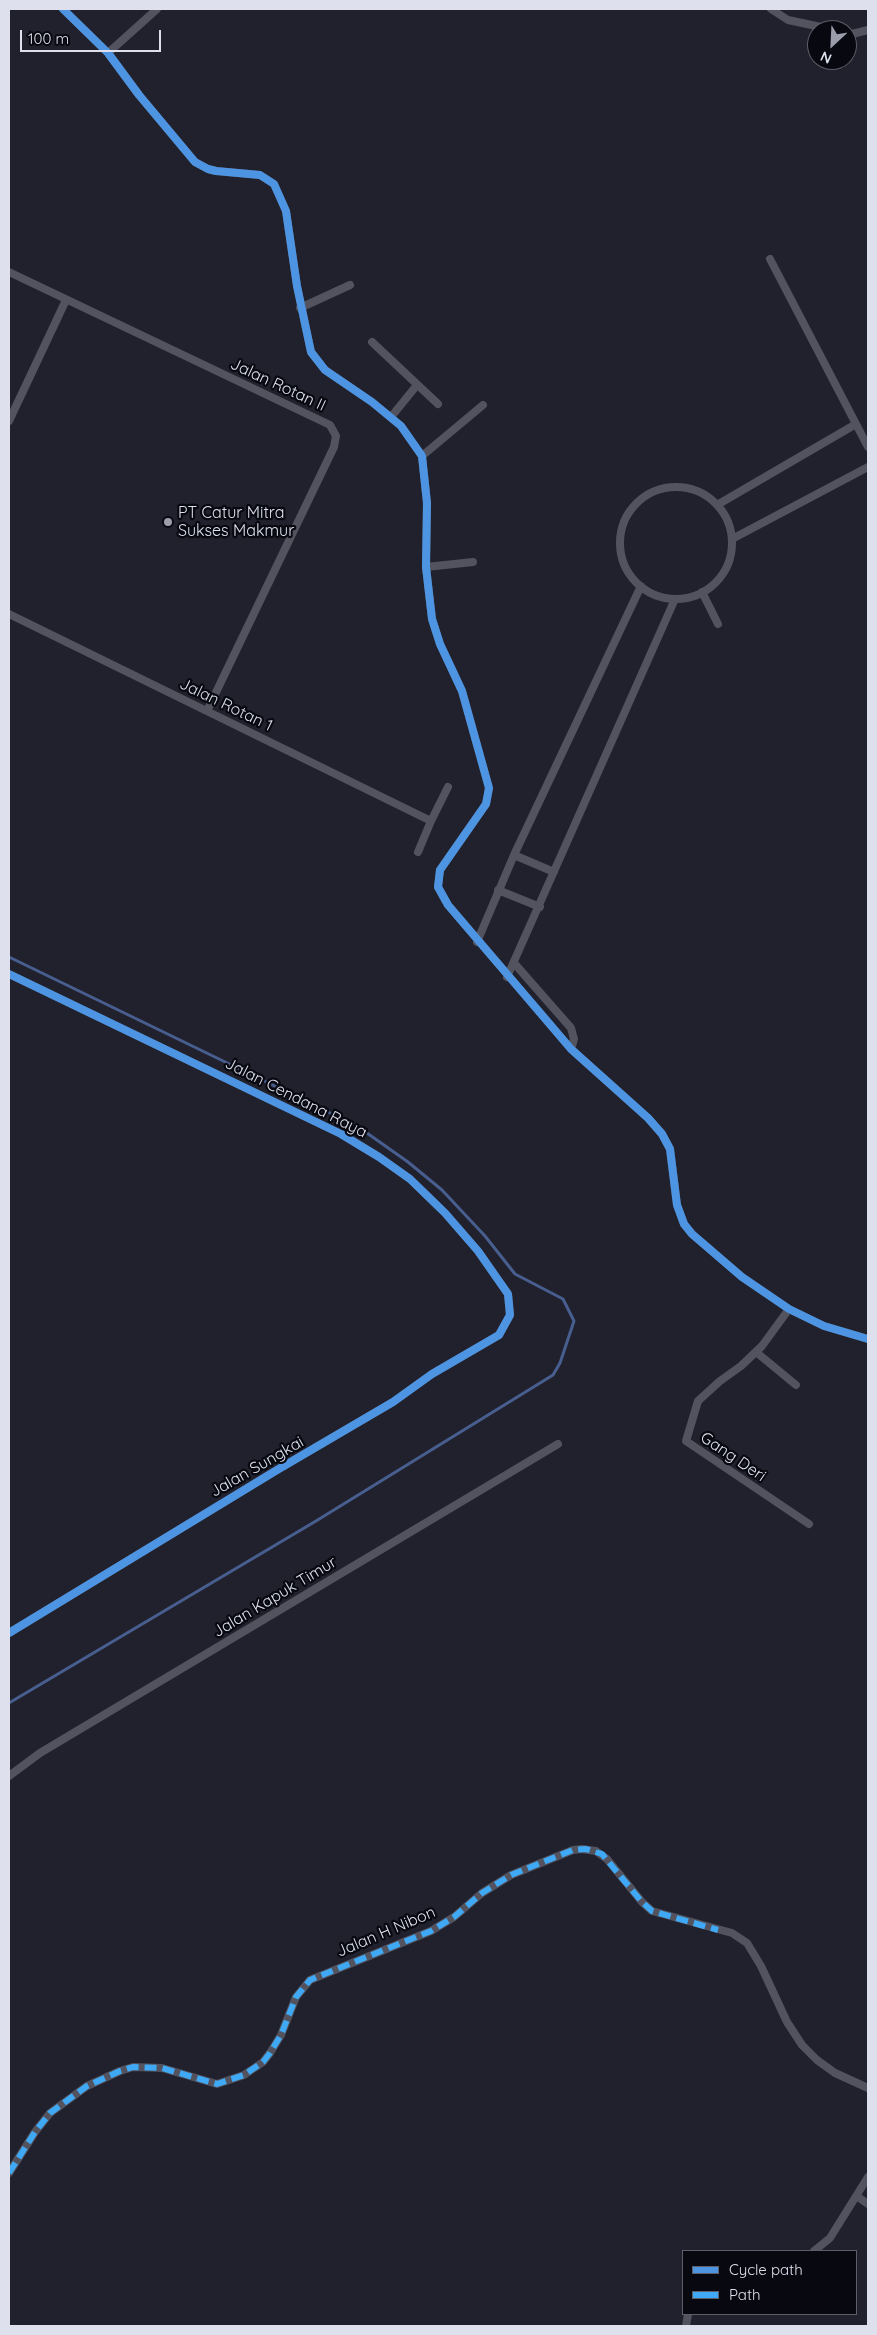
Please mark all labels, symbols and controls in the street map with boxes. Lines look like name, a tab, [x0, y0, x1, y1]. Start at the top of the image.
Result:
scale bar	[22, 20, 164, 52]
north arrow	[807, 20, 857, 70]
text: 100 m	[28, 29, 69, 48]
text: N	[818, 47, 835, 68]
street label: Jalan Rotan II	[227, 355, 329, 415]
place label: PT Catur Mitra Sukses Makmur	[178, 503, 294, 541]
marker: PT Catur Mitra Sukses Makmur	[162, 516, 174, 528]
street label: Jalan Rotan 1	[176, 674, 276, 736]
street label: Jalan Cendana Raya	[222, 1054, 370, 1142]
street label: Gang Deri	[697, 1428, 769, 1486]
street label: Jalan Sungkai	[207, 1432, 307, 1502]
street label: Jalan Kapuk Timur	[210, 1552, 340, 1642]
street label: Jalan H Nibon	[334, 1903, 438, 1961]
legend	[682, 2250, 857, 2315]
text: Cycle path	[729, 2260, 803, 2279]
text: Path	[729, 2285, 761, 2304]

